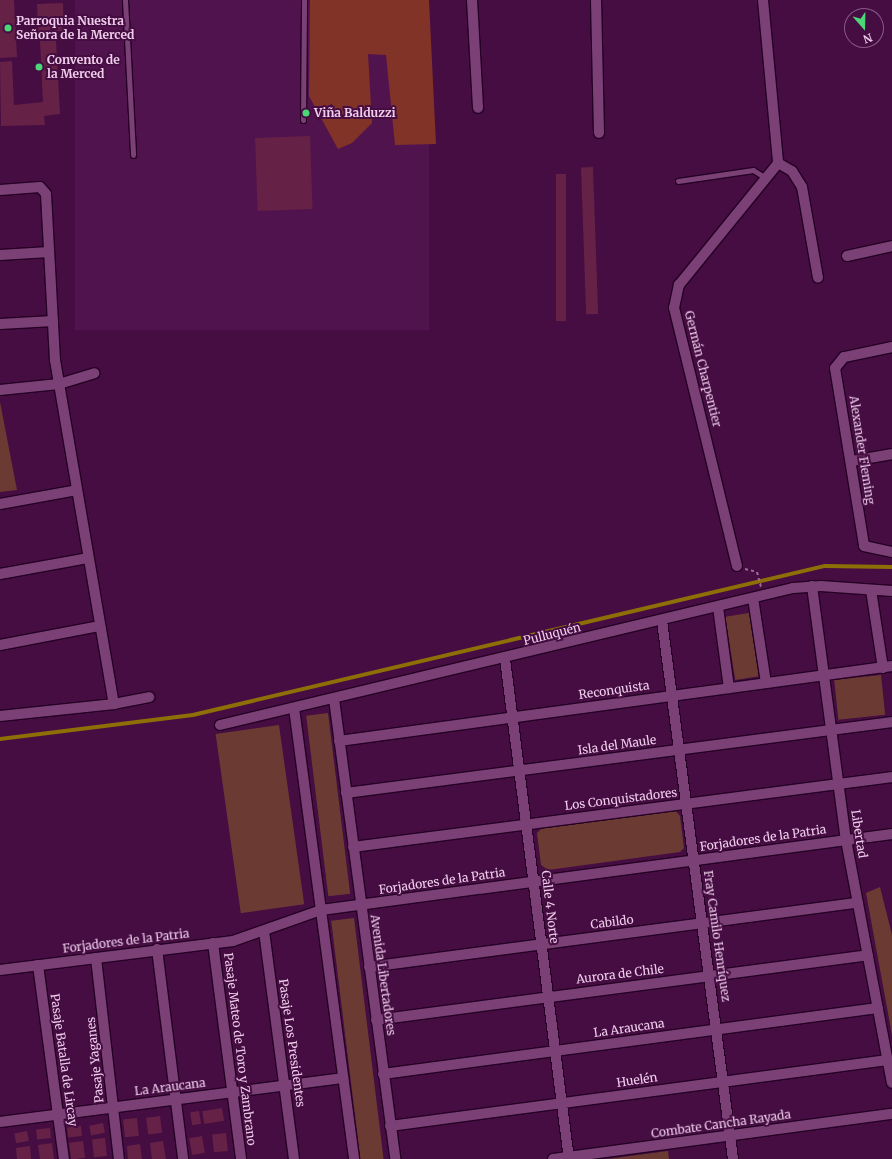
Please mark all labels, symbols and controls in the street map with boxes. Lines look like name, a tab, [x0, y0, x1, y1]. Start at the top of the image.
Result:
north arrow	[844, 8, 884, 48]
place label: Parroquia Nuestra Señora de la Merced	[16, 14, 134, 42]
marker: Parroquia Nuestra Señora de la Merced	[3, 23, 13, 33]
text: N	[861, 30, 874, 46]
place label: Convento de la Merced	[47, 53, 120, 81]
marker: Convento de la Merced	[34, 62, 44, 72]
place label: Viña Balduzzi	[314, 106, 396, 120]
marker: Viña Balduzzi	[301, 108, 311, 118]
street label: Germán Charpentier	[682, 309, 724, 429]
street label: Alexander Fleming	[846, 394, 878, 506]
street label: Pulluquén	[522, 620, 582, 648]
street label: Reconquista	[578, 678, 650, 702]
street label: Isla del Maule	[577, 732, 657, 758]
street label: Los Conquistadores	[564, 785, 678, 813]
street label: Libertad	[848, 809, 870, 859]
street label: Forjadores de la Patria	[699, 822, 827, 854]
street label: Forjadores de la Patria	[378, 865, 506, 897]
street label: Calle 4 Norte	[538, 870, 562, 944]
street label: Fray Camilo Henríquez	[701, 870, 733, 1002]
street label: Cabildo	[590, 912, 634, 932]
street label: Avenida Libertadores	[367, 913, 399, 1037]
street label: Forjadores de la Patria	[62, 926, 190, 956]
street label: Pasaje Mateo de Toro y Zambrano	[221, 952, 259, 1146]
street label: Aurora de Chile	[575, 961, 665, 987]
street label: Pasaje Los Presidentes	[276, 978, 308, 1108]
street label: Pasaje Batalla de Lircay	[48, 993, 80, 1127]
street label: Pasaje Yaganes	[83, 1016, 107, 1104]
street label: La Araucana	[593, 1016, 665, 1040]
street label: Huelén	[616, 1070, 658, 1090]
street label: La Araucana	[134, 1075, 206, 1099]
street label: Combate Cancha Rayada	[650, 1107, 792, 1141]

